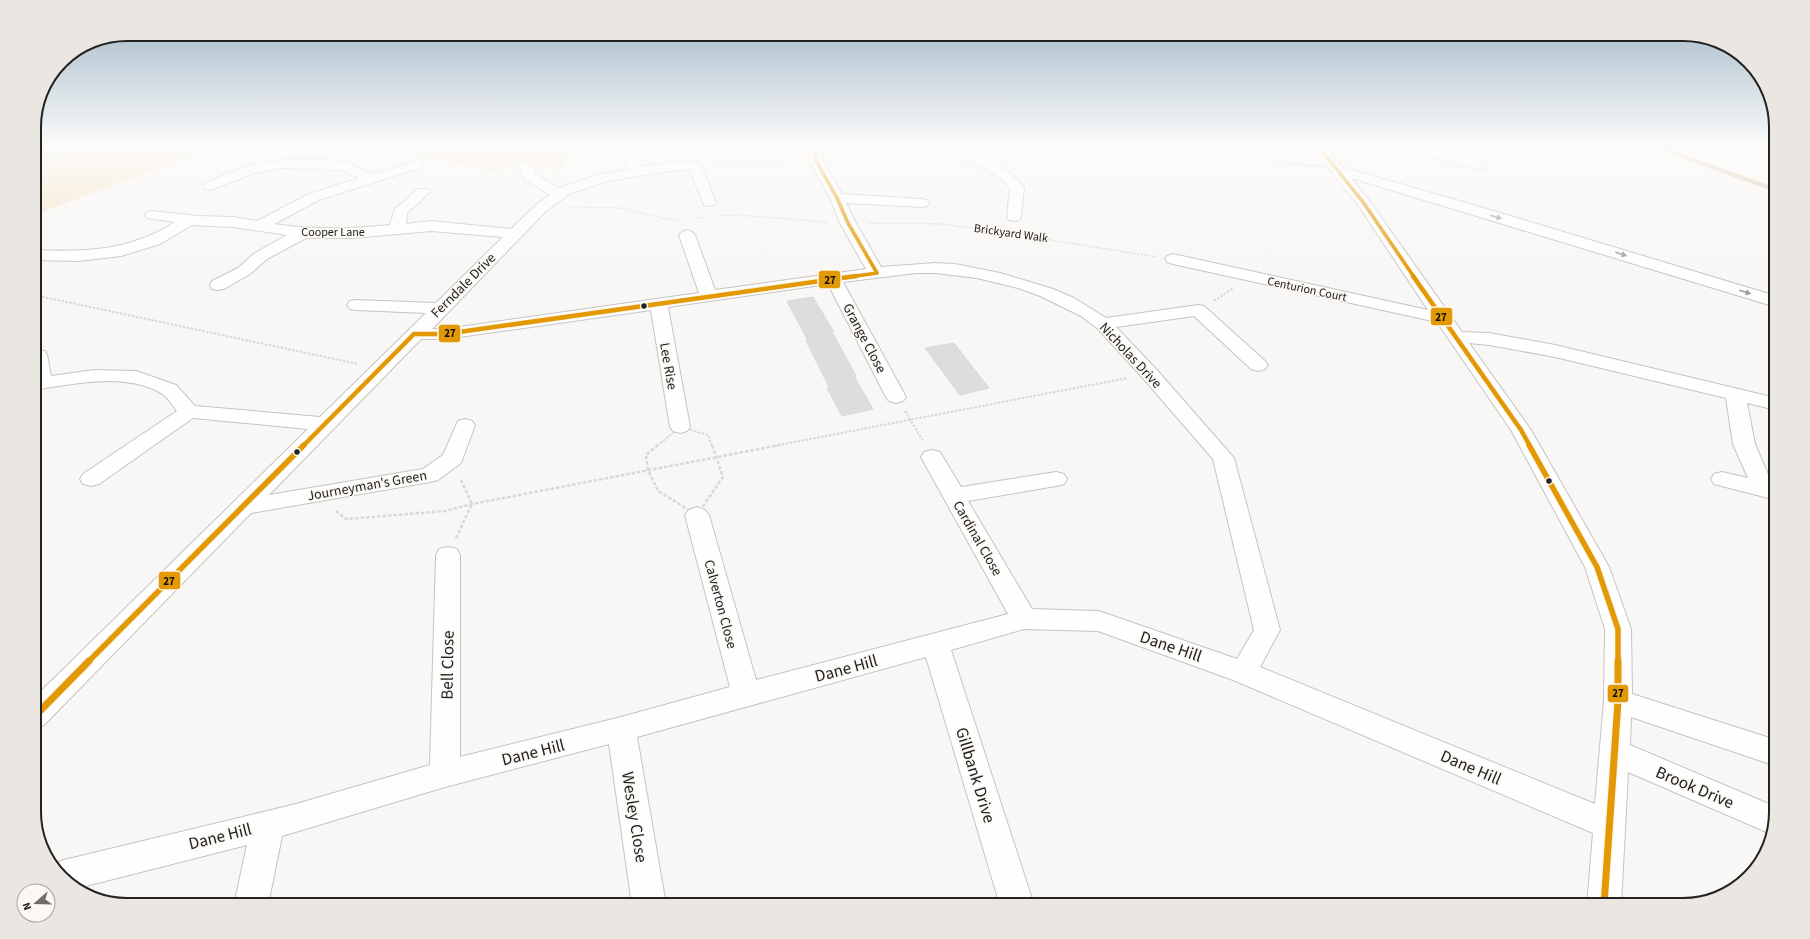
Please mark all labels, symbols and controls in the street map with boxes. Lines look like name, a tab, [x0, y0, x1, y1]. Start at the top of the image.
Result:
one-way arrow	[1490, 214, 1502, 220]
street label: Brickyard Walk	[973, 220, 1049, 247]
street label: Cooper Lane	[301, 224, 365, 241]
street label: Ferndale Drive	[427, 249, 501, 323]
one-way arrow	[1615, 251, 1627, 257]
line badge: 27	[818, 270, 841, 289]
text: 27	[824, 273, 836, 288]
street label: Centurion Court	[1266, 273, 1348, 306]
one-way arrow	[1739, 289, 1751, 295]
street label: Grange Close	[837, 300, 891, 377]
unlabelled marker	[639, 301, 649, 311]
line badge: 27	[1430, 307, 1453, 326]
text: 27	[1435, 310, 1447, 325]
street label: Nicholas Drive	[1094, 318, 1166, 393]
line badge: 27	[438, 324, 461, 343]
text: 27	[444, 326, 456, 341]
street label: Lee Rise	[654, 341, 682, 391]
unlabelled marker	[292, 447, 302, 457]
street label: Journeyman's Green	[306, 466, 429, 506]
unlabelled marker	[1544, 476, 1554, 486]
street label: Cardinal Close	[947, 497, 1007, 580]
street label: Calverton Close	[699, 558, 742, 651]
line badge: 27	[158, 571, 181, 590]
text: 27	[163, 574, 175, 589]
street label: Dane Hill	[1136, 625, 1205, 669]
street label: Bell Close	[435, 630, 461, 700]
street label: Dane Hill	[812, 649, 880, 689]
line badge: 27	[1607, 684, 1629, 703]
text: 27	[1612, 686, 1624, 701]
street label: Gillbank Drive	[949, 724, 1001, 826]
street label: Dane Hill	[499, 734, 567, 772]
street label: Dane Hill	[1436, 744, 1505, 791]
street label: Brook Drive	[1652, 761, 1737, 815]
street label: Wesley Close	[615, 770, 653, 864]
street label: Dane Hill	[186, 818, 254, 856]
north arrow	[16, 883, 56, 923]
text: N	[19, 900, 35, 912]

